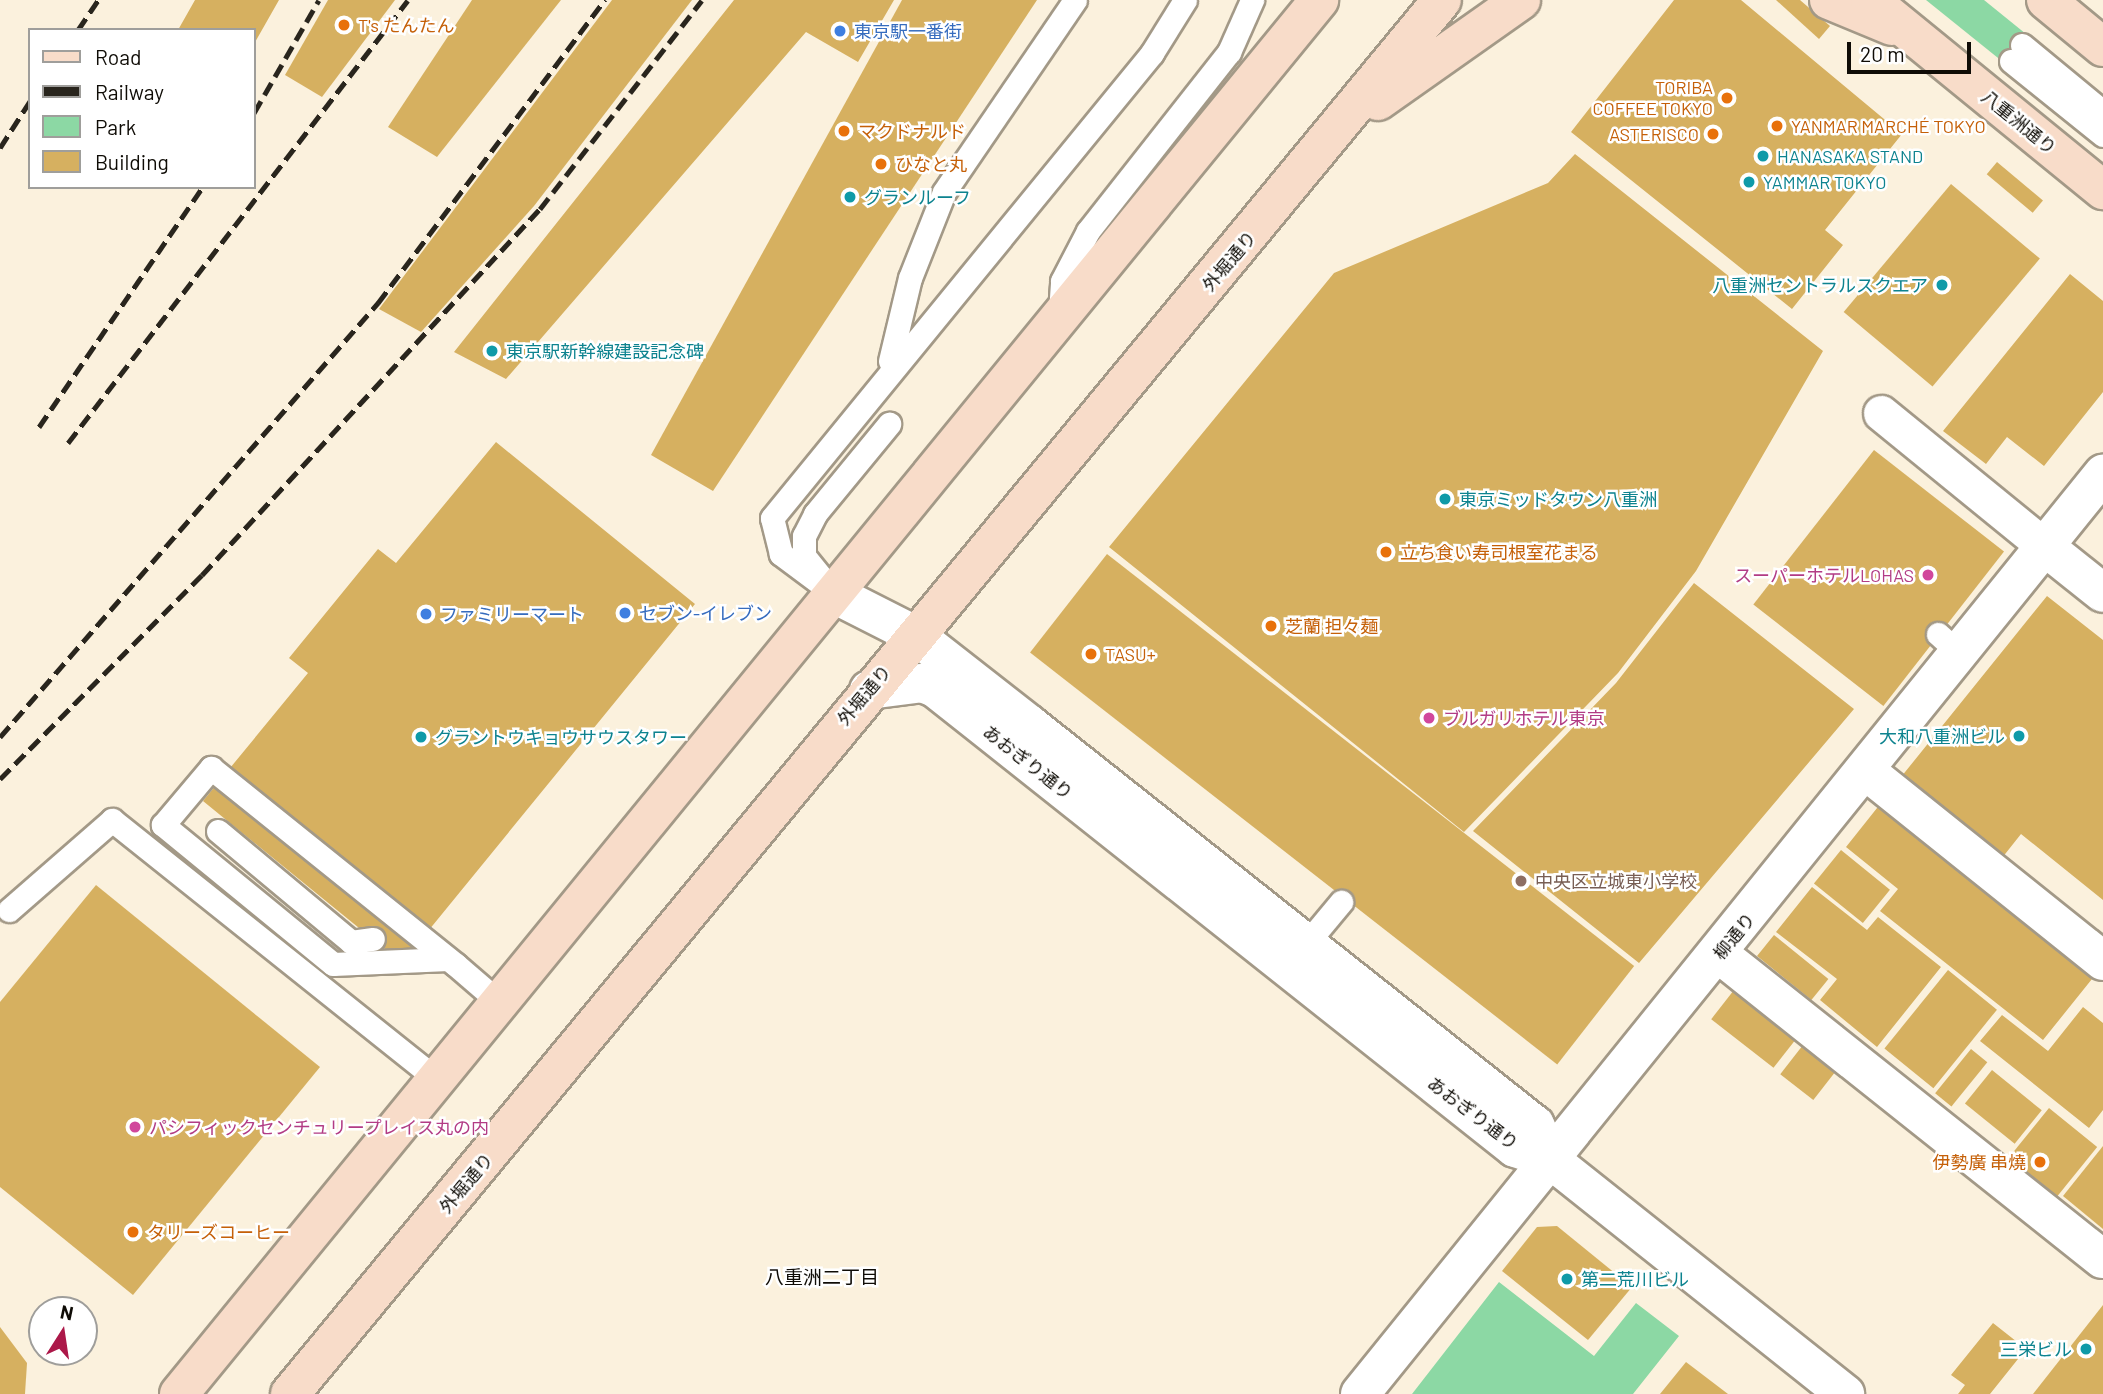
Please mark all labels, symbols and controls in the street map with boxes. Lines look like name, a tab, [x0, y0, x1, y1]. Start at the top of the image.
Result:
place label: T's たんたん	[358, 14, 454, 36]
marker: T's たんたん	[336, 17, 352, 33]
place label: 東京駅一番街	[854, 20, 962, 42]
marker: 東京駅一番街	[832, 23, 848, 39]
legend	[28, 28, 256, 189]
scale bar	[1851, 28, 1975, 72]
text: 20 m	[1860, 41, 1905, 66]
text: Road	[95, 44, 141, 69]
place label: TORIBA COFFEE TOKYO	[1593, 77, 1713, 119]
text: Railway	[95, 79, 164, 104]
street label: 八重洲通り	[1977, 85, 2061, 159]
marker: TORIBA COFFEE TOKYO	[1719, 90, 1735, 106]
text: Park	[95, 114, 136, 139]
place label: YANMAR MARCHÉ TOKYO	[1791, 115, 1986, 137]
marker: YANMAR MARCHÉ TOKYO	[1769, 118, 1785, 134]
place label: マクドナルド	[858, 120, 966, 142]
marker: マクドナルド	[836, 123, 852, 139]
place label: ASTERISCO	[1609, 123, 1699, 145]
marker: ASTERISCO	[1705, 126, 1721, 142]
place label: HANASAKA STAND	[1777, 145, 1923, 167]
marker: HANASAKA STAND	[1755, 148, 1771, 164]
text: Building	[95, 149, 169, 174]
place label: ひなと丸	[895, 153, 967, 175]
marker: ひなと丸	[873, 156, 889, 172]
place label: YAMMAR TOKYO	[1763, 171, 1886, 193]
marker: YAMMAR TOKYO	[1741, 174, 1757, 190]
place label: グランルーフ	[864, 186, 972, 208]
marker: グランルーフ	[842, 189, 858, 205]
street label: 外堀通り	[1198, 226, 1260, 296]
place label: 八重洲セントラルスクエア	[1712, 274, 1928, 296]
marker: 八重洲セントラルスクエア	[1934, 277, 1950, 293]
place label: 東京駅新幹線建設記念碑	[506, 340, 704, 362]
marker: 東京駅新幹線建設記念碑	[484, 343, 500, 359]
place label: 東京ミッドタウン八重洲	[1459, 488, 1657, 510]
marker: 東京ミッドタウン八重洲	[1437, 491, 1453, 507]
place label: 立ち食い寿司根室花まる	[1400, 541, 1598, 563]
marker: 立ち食い寿司根室花まる	[1378, 544, 1394, 560]
place label: スーパーホテルLOHAS	[1734, 564, 1914, 586]
marker: スーパーホテルLOHAS	[1920, 567, 1936, 583]
place label: セブン-イレブン	[639, 602, 772, 624]
place label: ファミリーマート	[440, 603, 584, 625]
marker: セブン-イレブン	[617, 605, 633, 621]
marker: ファミリーマート	[418, 606, 434, 622]
place label: 芝蘭 担々麺	[1285, 615, 1379, 637]
marker: 芝蘭 担々麺	[1263, 618, 1279, 634]
place label: TASU+	[1105, 643, 1156, 665]
marker: TASU+	[1083, 646, 1099, 662]
street label: 外堀通り	[833, 660, 895, 730]
place label: ブルガリホテル東京	[1443, 707, 1605, 729]
marker: ブルガリホテル東京	[1421, 710, 1437, 726]
street label: あおぎり通り	[979, 720, 1077, 804]
place label: 大和八重洲ビル	[1879, 725, 2005, 747]
place label: グラントウキョウサウスタワー	[435, 726, 687, 748]
marker: 大和八重洲ビル	[2011, 728, 2027, 744]
marker: グラントウキョウサウスタワー	[413, 729, 429, 745]
place label: 中央区立城東小学校	[1535, 870, 1697, 892]
marker: 中央区立城東小学校	[1513, 873, 1529, 889]
street label: 柳通り	[1709, 908, 1759, 964]
street label: あおぎり通り	[1423, 1072, 1523, 1154]
place label: パシフィックセンチュリープレイス丸の内	[149, 1116, 491, 1138]
marker: パシフィックセンチュリープレイス丸の内	[127, 1119, 143, 1135]
street label: 外堀通り	[435, 1148, 497, 1218]
place label: 伊勢廣 串燒	[1932, 1151, 2026, 1173]
marker: 伊勢廣 串燒	[2032, 1154, 2048, 1170]
place label: タリーズコーヒー	[147, 1221, 291, 1243]
marker: タリーズコーヒー	[125, 1224, 141, 1240]
district label: 八重洲二丁目	[765, 1266, 879, 1288]
place label: 第二荒川ビル	[1581, 1268, 1689, 1290]
marker: 第二荒川ビル	[1559, 1271, 1575, 1287]
north arrow	[28, 1296, 98, 1366]
text: N	[58, 1299, 76, 1324]
place label: 三栄ビル	[2000, 1338, 2072, 1360]
marker: 三栄ビル	[2078, 1341, 2094, 1357]

